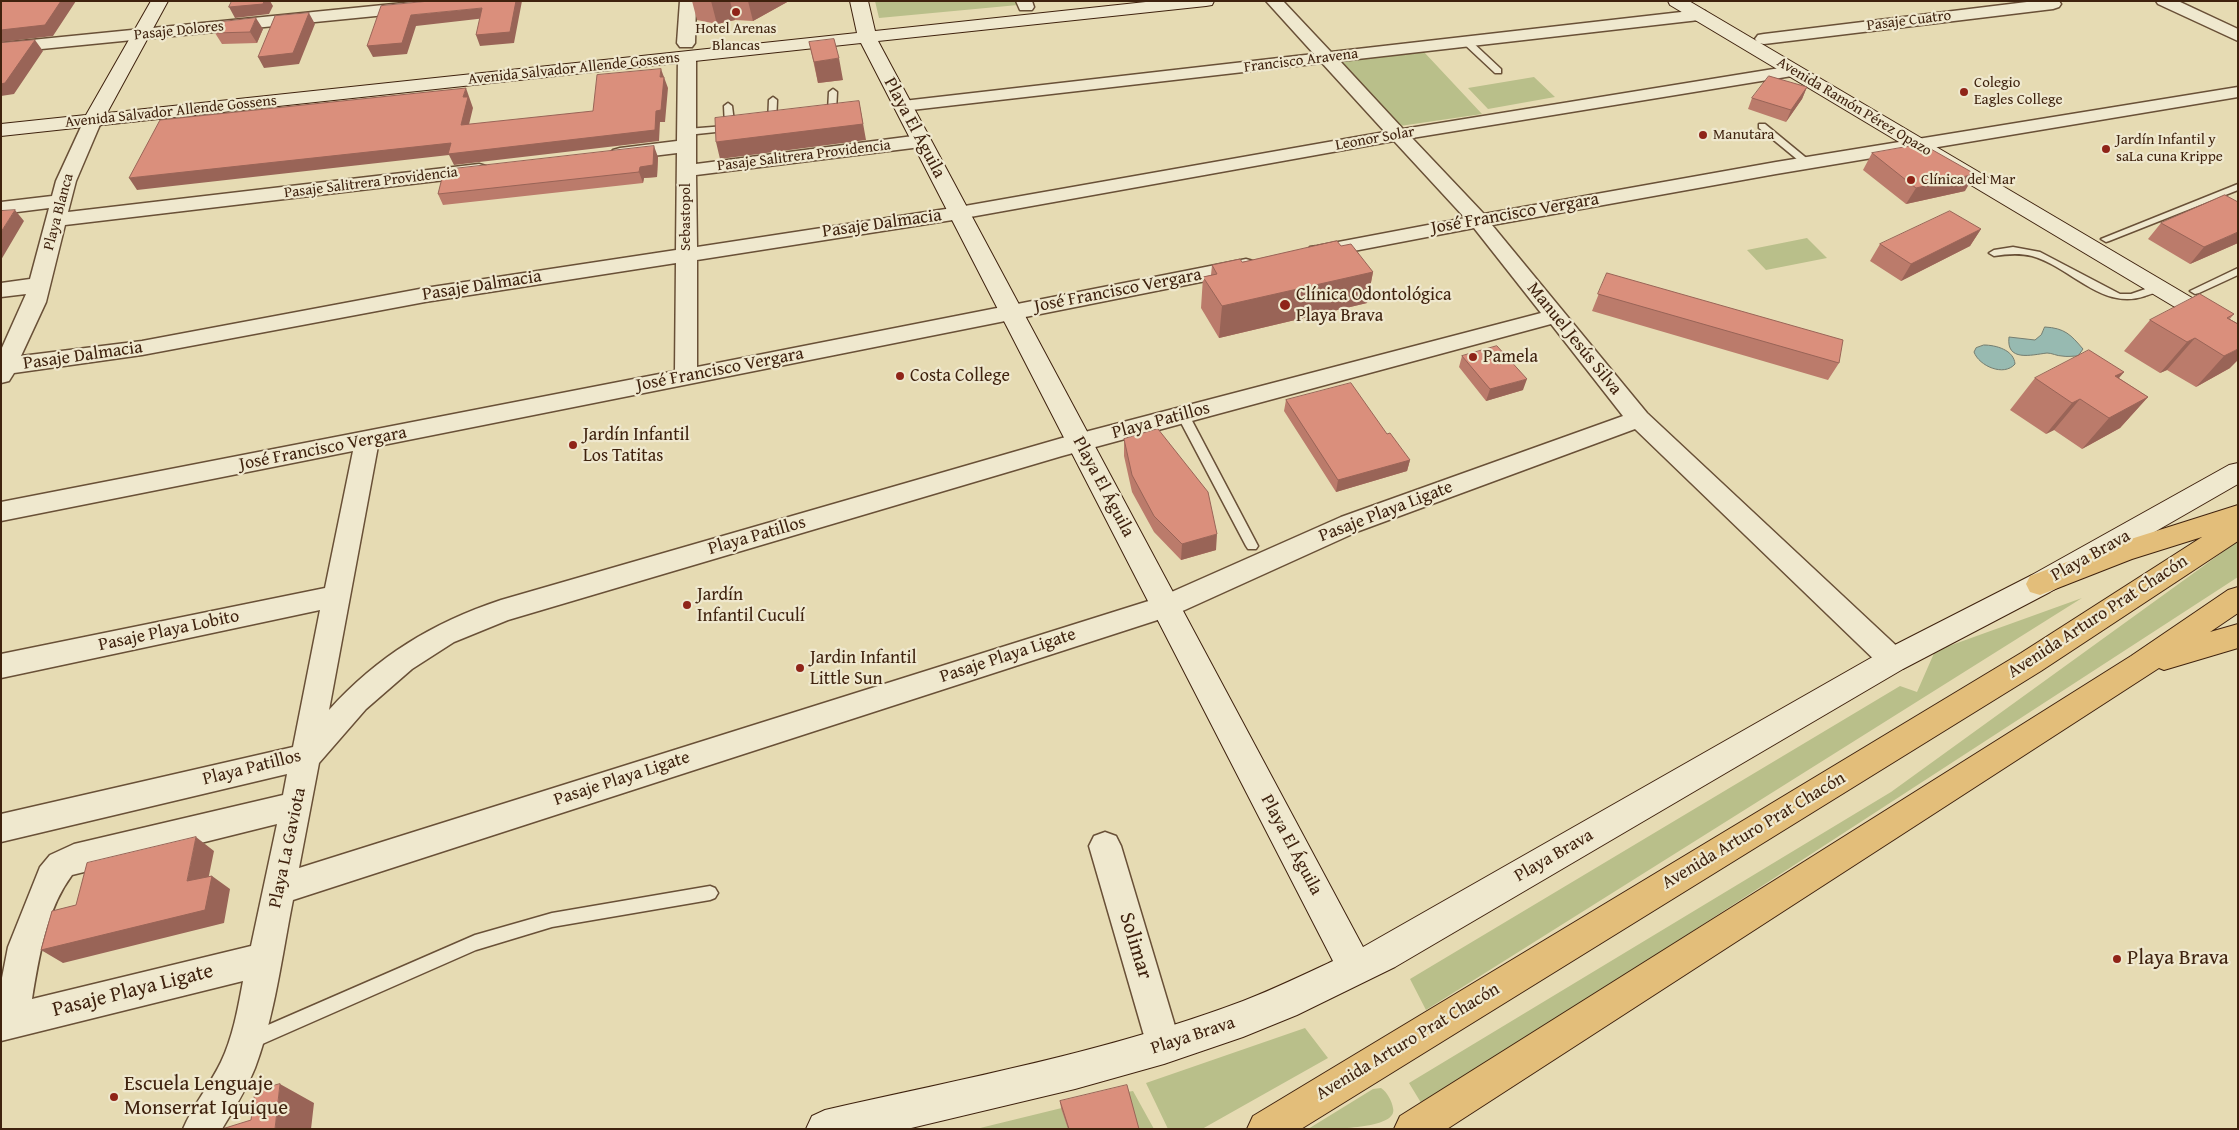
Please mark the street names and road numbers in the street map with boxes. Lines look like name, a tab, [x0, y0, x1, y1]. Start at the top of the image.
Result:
street label: Pasaje Cuatro	[1866, 7, 1952, 35]
street label: Pasaje Dolores	[133, 17, 225, 45]
street label: Francisco Aravena	[1243, 45, 1359, 77]
street label: Avenida Salvador Allende Gossens	[467, 49, 681, 89]
street label: Avenida Ramón Pérez Opazo	[1773, 54, 1935, 160]
street label: Playa El Águila	[878, 74, 950, 182]
street label: Avenida Salvador Allende Gossens	[64, 92, 278, 132]
street label: Leonor Solar	[1334, 123, 1416, 155]
street label: Pasaje Salitrera Providencia	[716, 136, 892, 176]
street label: Pasaje Salitrera Providencia	[283, 163, 459, 203]
street label: Playa Blanca	[40, 172, 78, 252]
street label: Sebastopol	[677, 183, 695, 251]
street label: José Francisco Vergara	[1429, 189, 1601, 239]
street label: Pasaje Dalmacia	[821, 205, 943, 243]
street label: José Francisco Vergara	[1032, 264, 1204, 318]
street label: Pasaje Dalmacia	[421, 266, 543, 306]
street label: Manuel Jesús Silva	[1522, 278, 1626, 400]
street label: Pasaje Dalmacia	[22, 337, 144, 375]
street label: José Francisco Vergara	[634, 343, 806, 397]
street label: Playa Patillos	[1110, 398, 1212, 444]
street label: José Francisco Vergara	[237, 422, 409, 476]
street label: Playa El Águila	[1067, 433, 1139, 541]
street label: Pasaje Playa Ligate	[1316, 477, 1456, 547]
street label: Playa Patillos	[706, 512, 808, 560]
street label: Playa Brava	[2048, 525, 2134, 587]
street label: Avenida Arturo Prat Chacón	[2004, 551, 2192, 683]
street label: Pasaje Playa Lobito	[97, 606, 241, 656]
street label: Pasaje Playa Ligate	[937, 624, 1079, 688]
street label: Playa Patillos	[201, 745, 303, 791]
street label: Pasaje Playa Ligate	[551, 747, 693, 811]
street label: Avenida Arturo Prat Chacón	[1658, 768, 1850, 894]
street label: Playa La Gaviota	[265, 786, 311, 910]
street label: Playa El Águila	[1255, 791, 1327, 899]
street label: Playa Brava	[1511, 825, 1597, 887]
street label: Solimar	[1113, 910, 1157, 982]
street label: Pasaje Playa Ligate	[50, 959, 216, 1023]
street label: Avenida Arturo Prat Chacón	[1312, 979, 1504, 1105]
street label: Playa Brava	[1148, 1012, 1238, 1060]

